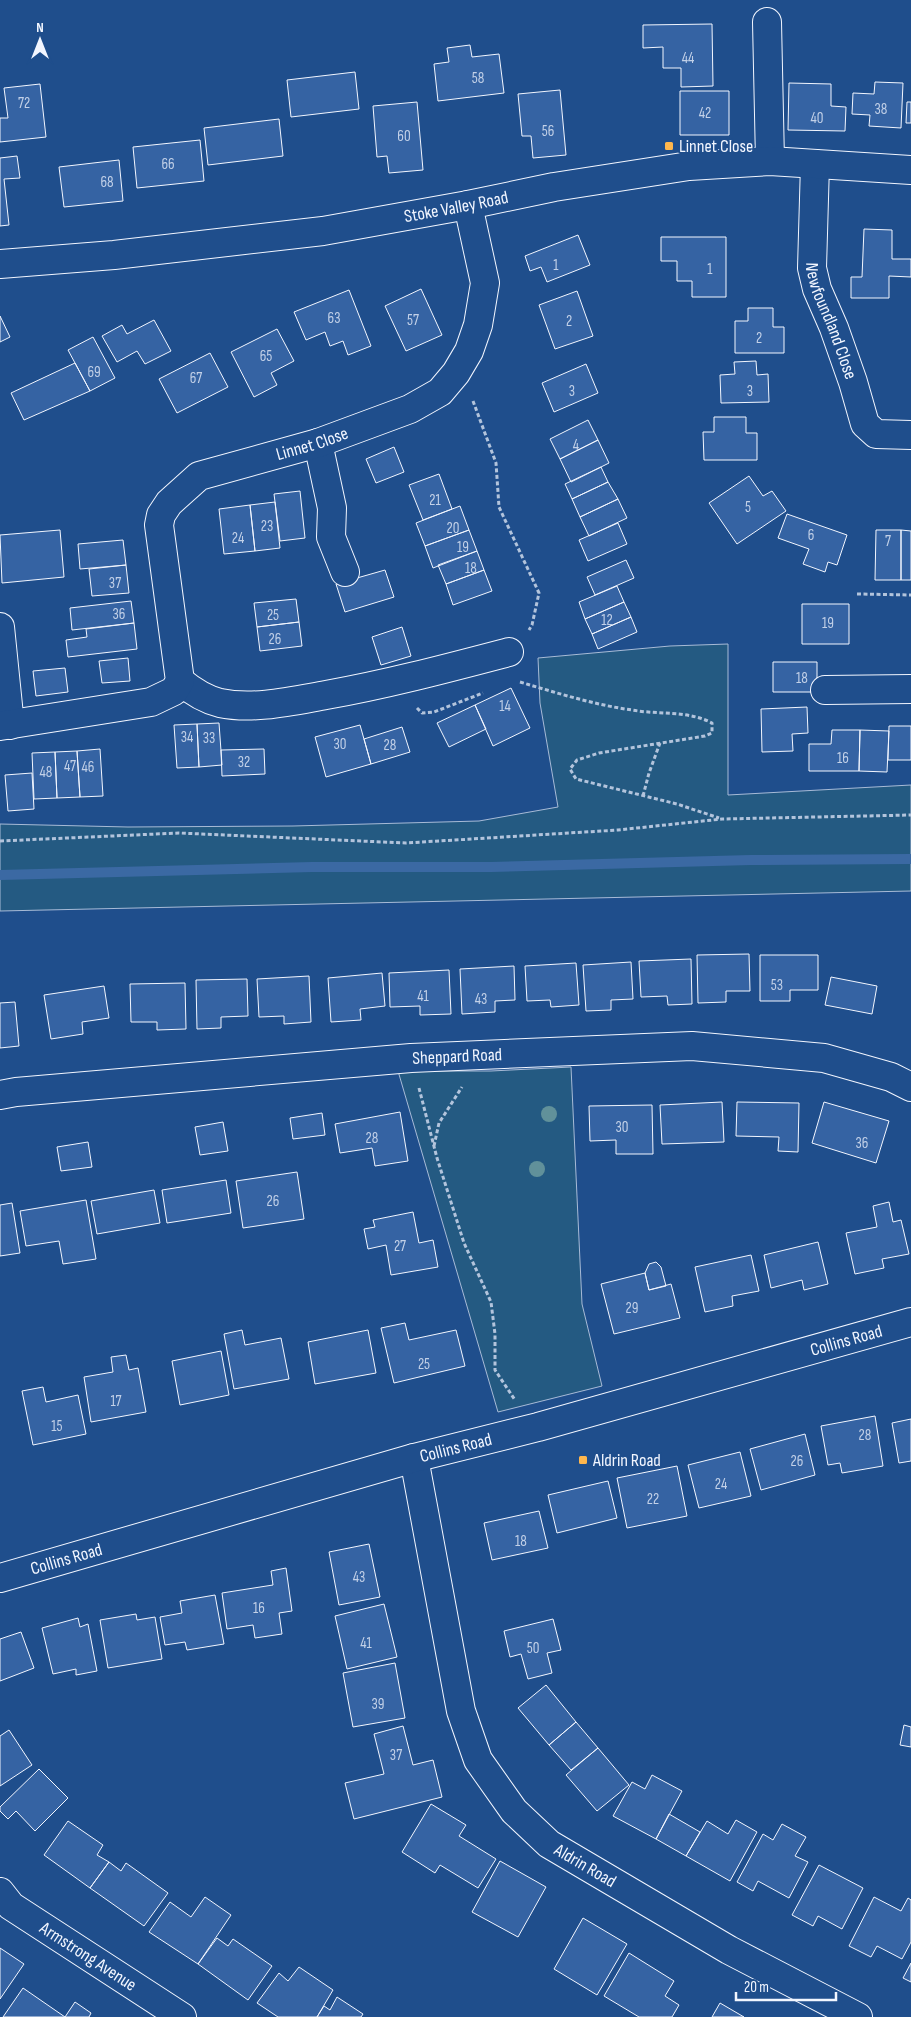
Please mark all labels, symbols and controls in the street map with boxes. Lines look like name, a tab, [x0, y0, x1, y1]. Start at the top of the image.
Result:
north arrow	[15, 15, 65, 65]
text: N	[36, 19, 44, 36]
house number: 44	[682, 49, 694, 68]
house number: 58	[472, 69, 484, 88]
house number: 72	[18, 94, 30, 113]
house number: 38	[875, 100, 887, 119]
house number: 42	[699, 104, 711, 123]
house number: 40	[811, 109, 823, 128]
house number: 56	[542, 122, 554, 141]
house number: 60	[397, 127, 411, 146]
place label: Linnet Close	[679, 136, 753, 157]
marker: Linnet Close	[663, 140, 675, 152]
house number: 66	[161, 155, 175, 174]
house number: 68	[100, 173, 114, 192]
street label: Stoke Valley Road	[402, 187, 510, 227]
house number: 1	[553, 256, 559, 275]
house number: 1	[707, 260, 713, 279]
street label: Newfoundland Close	[801, 262, 861, 382]
house number: 63	[328, 309, 340, 328]
house number: 57	[407, 311, 419, 330]
house number: 2	[566, 312, 572, 331]
house number: 2	[756, 329, 762, 348]
house number: 65	[260, 347, 272, 366]
house number: 69	[87, 363, 101, 382]
house number: 67	[190, 369, 202, 388]
house number: 3	[569, 382, 575, 401]
house number: 3	[747, 382, 753, 401]
street label: Linnet Close	[274, 423, 351, 465]
house number: 4	[573, 436, 579, 455]
house number: 21	[429, 491, 441, 510]
house number: 5	[745, 498, 751, 517]
house number: 23	[261, 517, 273, 536]
house number: 20	[447, 519, 459, 538]
house number: 6	[808, 526, 814, 545]
house number: 24	[232, 529, 244, 548]
house number: 7	[885, 532, 891, 551]
house number: 19	[457, 538, 469, 557]
house number: 18	[465, 559, 477, 578]
house number: 37	[109, 574, 121, 593]
house number: 36	[113, 605, 125, 624]
house number: 25	[267, 606, 279, 625]
house number: 12	[601, 611, 613, 630]
house number: 19	[822, 614, 834, 633]
house number: 26	[269, 630, 281, 649]
house number: 18	[796, 669, 808, 688]
house number: 14	[499, 697, 511, 716]
house number: 34	[181, 728, 193, 747]
house number: 33	[203, 729, 215, 748]
house number: 30	[334, 735, 346, 754]
house number: 28	[384, 736, 396, 755]
house number: 16	[837, 749, 849, 768]
house number: 32	[238, 753, 250, 772]
house number: 47	[64, 757, 76, 776]
house number: 46	[82, 758, 94, 777]
house number: 48	[40, 763, 52, 782]
house number: 53	[771, 976, 783, 995]
house number: 41	[417, 987, 430, 1006]
house number: 43	[475, 990, 487, 1009]
street label: Sheppard Road	[412, 1044, 503, 1069]
house number: 30	[616, 1118, 628, 1137]
house number: 28	[366, 1129, 378, 1148]
house number: 36	[856, 1134, 868, 1153]
house number: 26	[267, 1192, 279, 1211]
house number: 27	[394, 1237, 406, 1256]
house number: 29	[626, 1299, 638, 1318]
street label: Collins Road	[808, 1321, 885, 1361]
house number: 25	[418, 1355, 430, 1374]
house number: 17	[110, 1392, 122, 1411]
house number: 15	[51, 1417, 63, 1436]
house number: 28	[859, 1426, 871, 1445]
street label: Collins Road	[418, 1429, 494, 1467]
place label: Aldrin Road	[592, 1450, 661, 1471]
house number: 26	[791, 1452, 803, 1471]
marker: Aldrin Road	[577, 1454, 589, 1466]
house number: 24	[715, 1475, 727, 1494]
house number: 22	[647, 1490, 659, 1509]
house number: 18	[515, 1532, 527, 1551]
street label: Collins Road	[28, 1539, 105, 1580]
house number: 43	[353, 1568, 365, 1587]
house number: 16	[253, 1599, 265, 1618]
house number: 41	[360, 1634, 373, 1653]
house number: 50	[527, 1639, 539, 1658]
house number: 39	[372, 1695, 384, 1714]
house number: 37	[390, 1746, 402, 1765]
street label: Aldrin Road	[550, 1839, 620, 1892]
street label: Armstrong Avenue	[35, 1917, 140, 1996]
scale bar	[736, 1970, 836, 2002]
text: 20 m	[744, 1978, 769, 1997]

